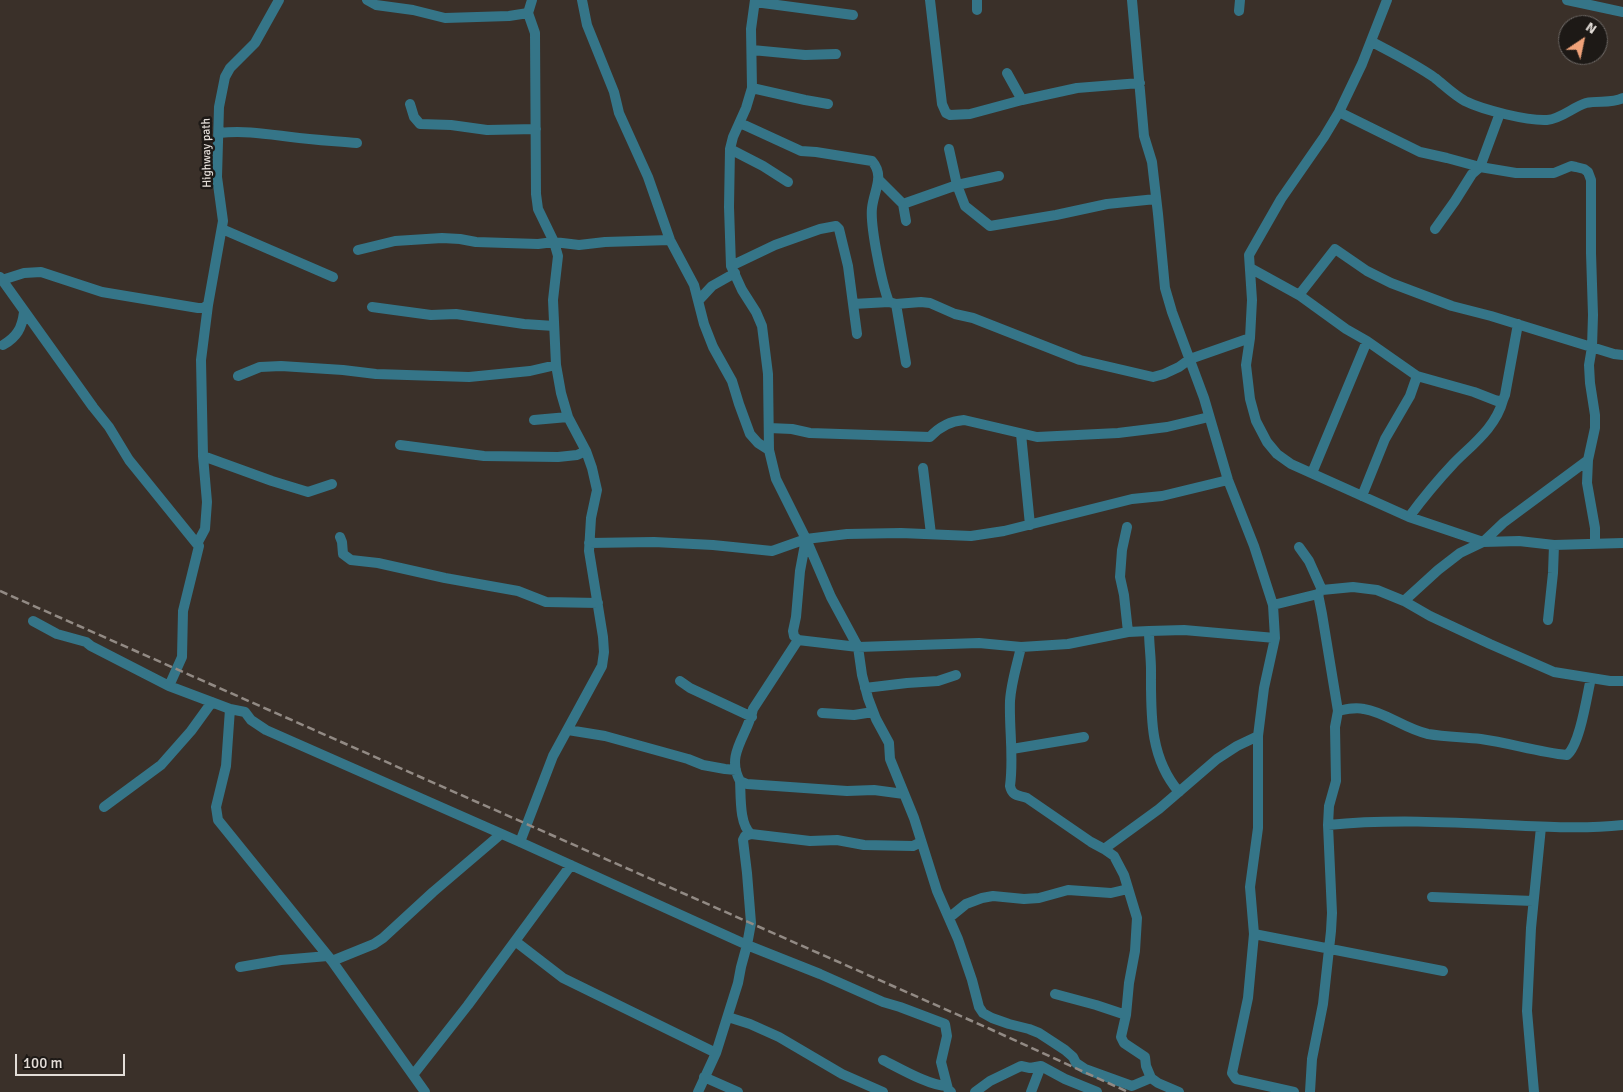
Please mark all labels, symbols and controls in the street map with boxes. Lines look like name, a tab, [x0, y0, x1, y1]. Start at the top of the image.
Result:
north arrow	[1558, 15, 1608, 65]
text: N	[1582, 18, 1600, 38]
street label: Highway path	[199, 118, 215, 188]
scale bar	[18, 1044, 128, 1076]
text: 100 m	[23, 1054, 63, 1072]

